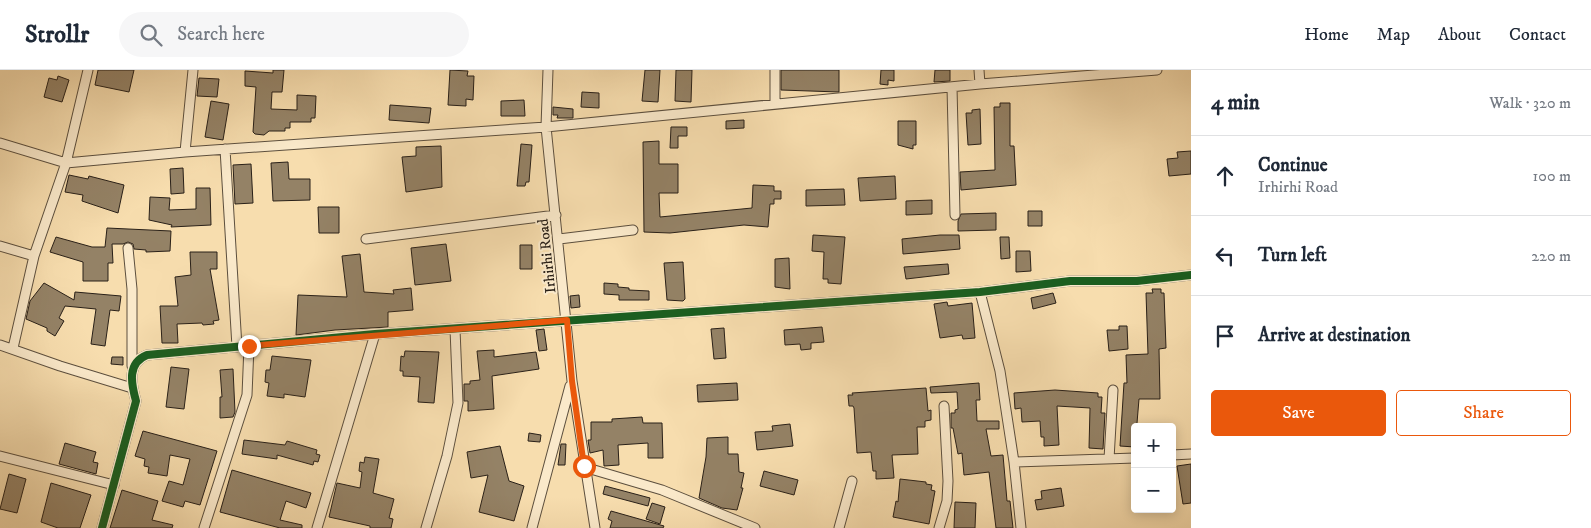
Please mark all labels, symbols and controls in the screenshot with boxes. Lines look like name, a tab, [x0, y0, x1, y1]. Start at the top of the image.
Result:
search box	[119, 12, 469, 57]
text: Strollr	[25, 20, 89, 50]
icon: search	[137, 21, 165, 49]
text: Search here	[177, 23, 265, 46]
text: Home	[1304, 24, 1349, 46]
text: Map	[1377, 24, 1410, 46]
text: About	[1438, 24, 1481, 46]
text: Contact	[1509, 24, 1566, 46]
text: 4 min	[1211, 90, 1260, 116]
text: Walk · 320 m	[1489, 93, 1571, 113]
text: Continue	[1258, 154, 1328, 177]
icon: ahead	[1211, 162, 1239, 190]
text: 100 m	[1533, 166, 1571, 186]
text: Irhirhi Road	[1258, 177, 1338, 197]
street label: Irhirhi Road	[534, 217, 560, 294]
icon: left	[1211, 242, 1239, 270]
text: Turn left	[1258, 244, 1327, 267]
text: 220 m	[1531, 246, 1571, 266]
icon: arrive	[1211, 322, 1239, 350]
text: Arrive at destination	[1258, 324, 1410, 347]
route end	[238, 335, 261, 358]
button: Save	[1211, 390, 1386, 436]
button: Share	[1396, 390, 1571, 436]
map controls	[1131, 423, 1176, 513]
button: +	[1131, 423, 1176, 468]
route start	[573, 455, 596, 478]
button: −	[1131, 468, 1176, 513]

